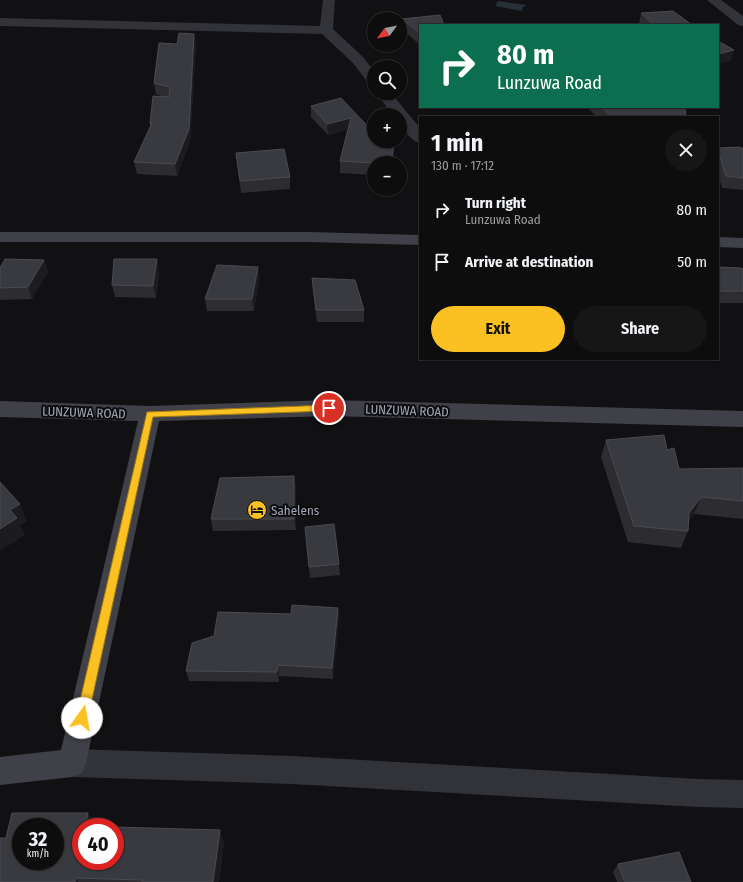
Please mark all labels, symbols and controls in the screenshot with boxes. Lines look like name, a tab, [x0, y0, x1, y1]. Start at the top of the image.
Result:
north arrow	[367, 12, 407, 52]
map controls	[367, 12, 407, 196]
text: 80 m	[497, 38, 554, 71]
icon: right	[431, 40, 483, 92]
button: search	[367, 60, 407, 100]
text: Lunzuwa Road	[497, 72, 602, 94]
button: +	[367, 108, 407, 148]
text: 1 min	[431, 129, 483, 157]
button: close	[665, 129, 707, 171]
button: −	[367, 156, 407, 196]
text: 130 m · 17:12	[431, 158, 494, 173]
text: Turn right	[465, 194, 526, 212]
icon: right	[431, 199, 453, 221]
text: 80 m	[677, 201, 707, 219]
text: Lunzuwa Road	[465, 212, 541, 227]
icon: arrive	[431, 251, 453, 273]
text: Arrive at destination	[465, 253, 593, 271]
text: 50 m	[677, 253, 707, 271]
button: Exit	[431, 306, 565, 352]
button: Share	[573, 306, 707, 352]
pin	[312, 391, 346, 425]
icon: arrive	[318, 397, 340, 419]
street label: LUNZUWA ROAD	[365, 402, 449, 419]
street label: LUNZUWA ROAD	[42, 404, 126, 421]
hotel icon: Sahelens	[246, 499, 268, 521]
place label: Sahelens	[271, 503, 320, 518]
position arrow	[61, 697, 103, 739]
speed limit sign: 40	[72, 818, 124, 870]
text: 32	[29, 827, 47, 851]
text: km/h	[27, 848, 49, 860]

